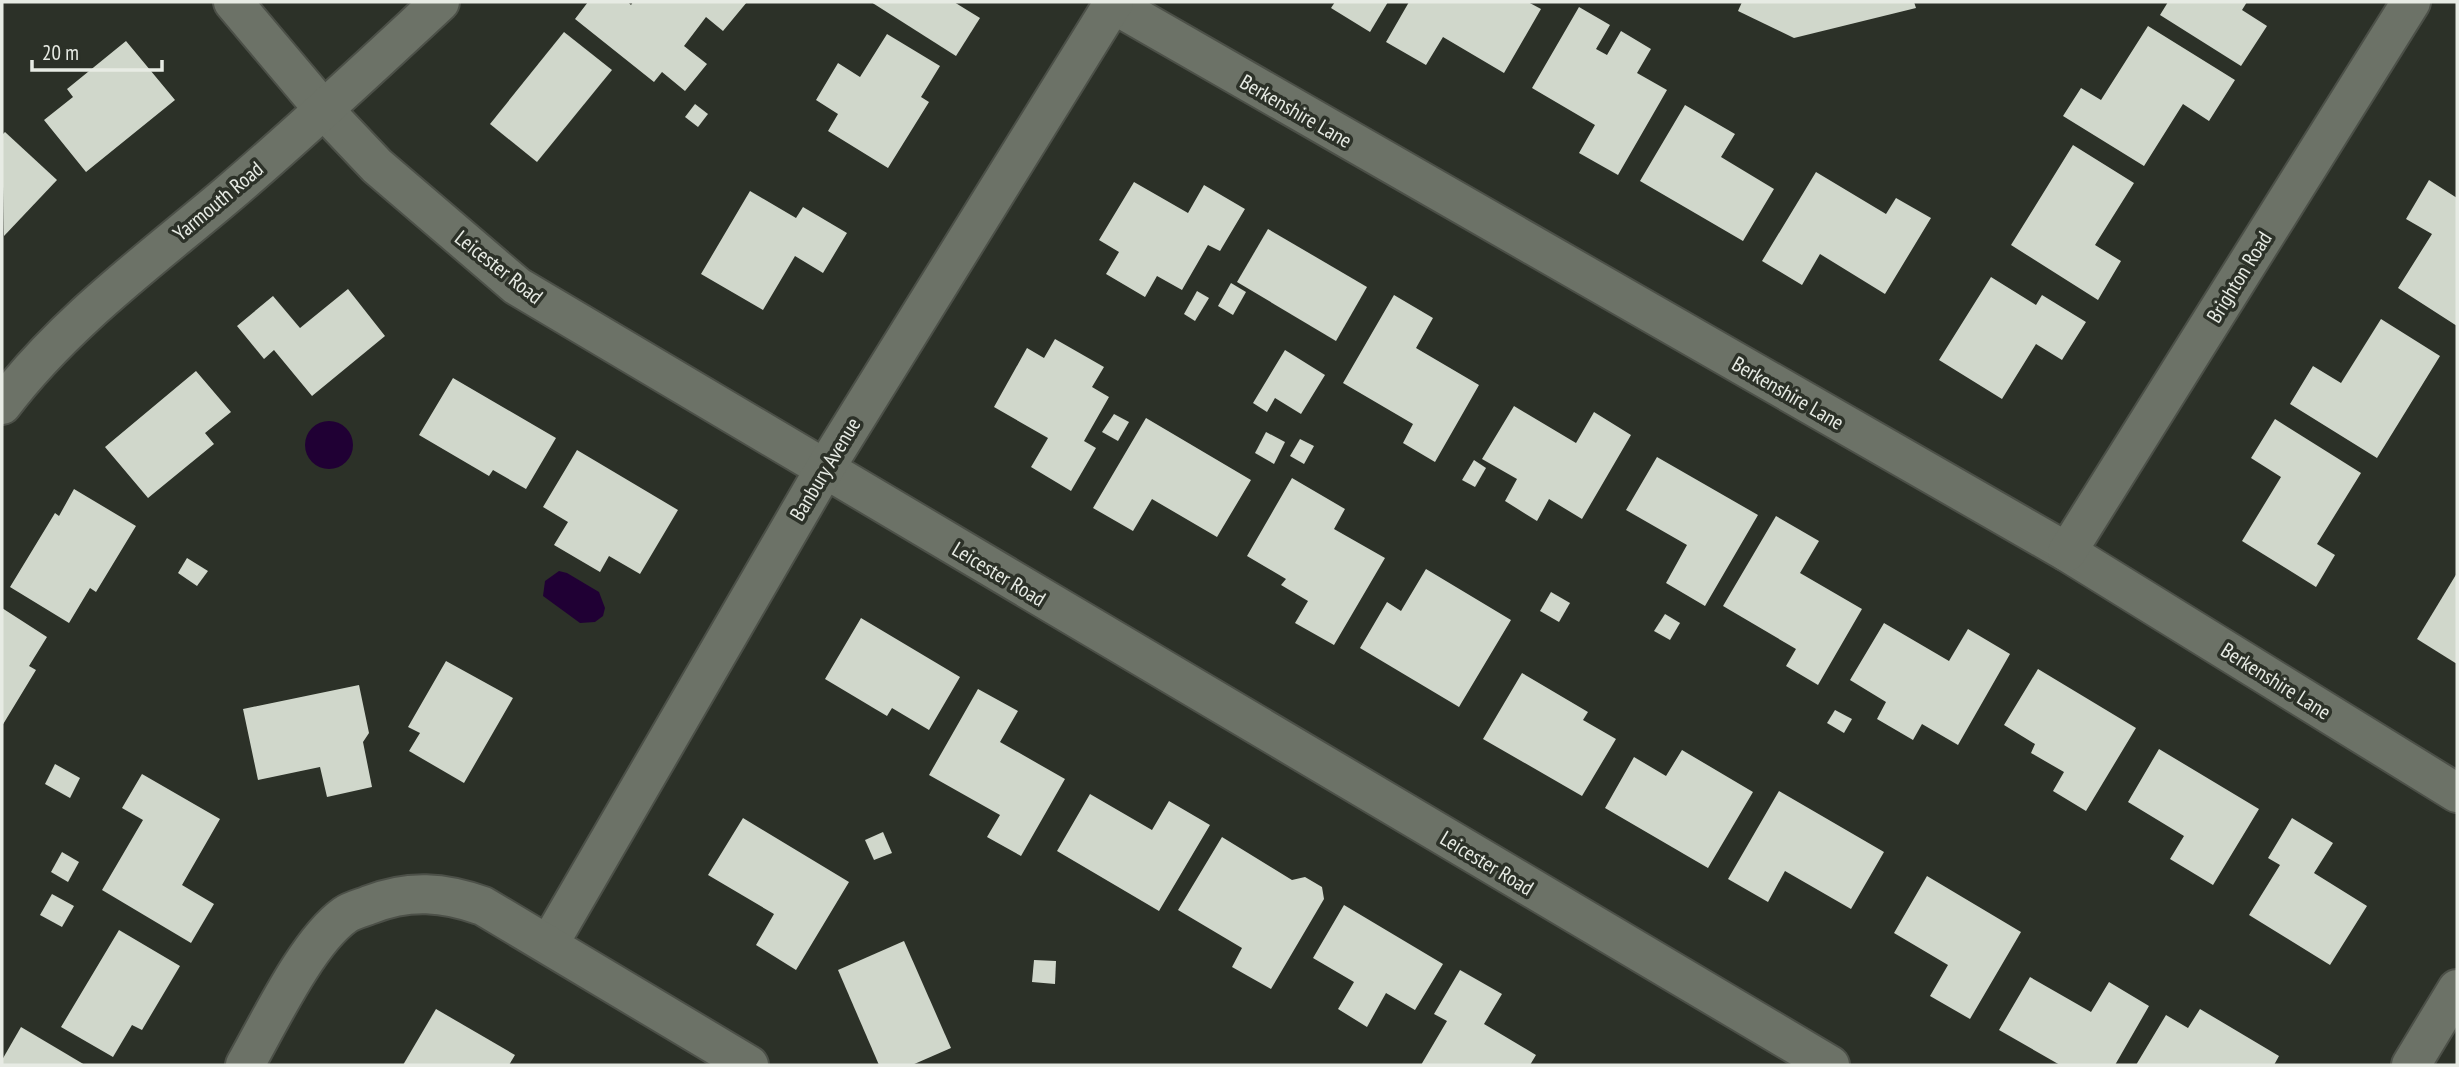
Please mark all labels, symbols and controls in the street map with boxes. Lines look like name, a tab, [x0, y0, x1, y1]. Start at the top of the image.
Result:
scale bar	[32, 28, 161, 72]
text: 20 m	[42, 39, 79, 66]
street label: Berkenshire Lane	[1235, 68, 1357, 154]
street label: Yarmouth Road	[167, 155, 269, 247]
street label: Leicester Road	[450, 224, 548, 310]
street label: Brighton Road	[2200, 226, 2278, 328]
street label: Berkenshire Lane	[1727, 350, 1849, 436]
street label: Banbury Avenue	[784, 412, 866, 526]
street label: Leicester Road	[947, 536, 1051, 612]
street label: Berkenshire Lane	[2216, 637, 2336, 725]
street label: Leicester Road	[1435, 825, 1539, 901]

